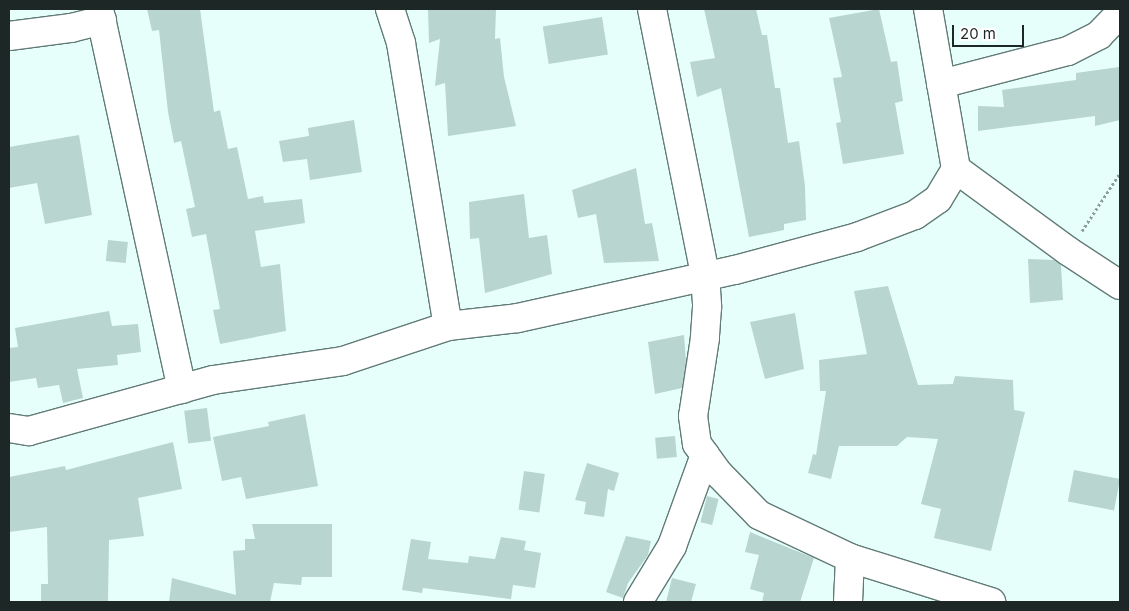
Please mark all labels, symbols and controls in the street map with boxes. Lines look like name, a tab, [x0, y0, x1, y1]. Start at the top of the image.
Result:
scale bar	[954, 15, 1026, 47]
text: 20 m	[960, 24, 996, 43]

